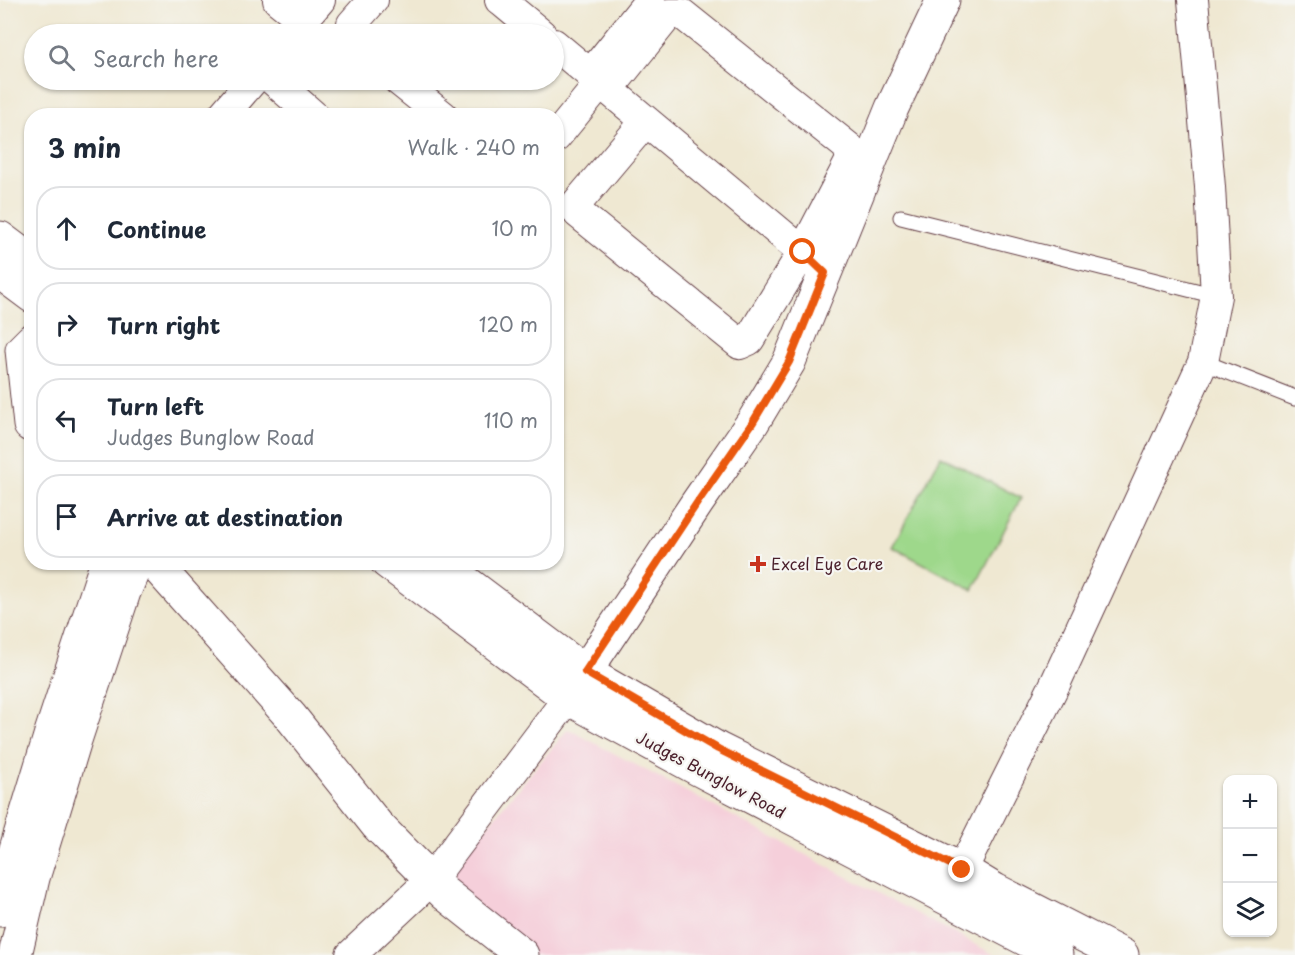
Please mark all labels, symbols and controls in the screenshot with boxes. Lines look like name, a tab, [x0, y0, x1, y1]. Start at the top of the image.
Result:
search box	[24, 24, 564, 90]
icon: search	[45, 41, 78, 74]
text: Search here	[93, 41, 219, 74]
text: 3 min	[48, 128, 121, 167]
text: Walk · 240 m	[407, 132, 540, 162]
icon: ahead	[50, 212, 83, 245]
text: Continue	[107, 212, 206, 245]
text: 10 m	[491, 213, 538, 243]
route start	[789, 238, 815, 264]
icon: right	[50, 308, 83, 341]
text: Turn right	[107, 308, 220, 341]
text: 120 m	[479, 309, 538, 339]
text: Turn left	[107, 389, 204, 422]
icon: left	[50, 404, 83, 437]
text: 110 m	[484, 405, 538, 435]
text: Judges Bunglow Road	[107, 422, 315, 452]
icon: arrive	[50, 500, 83, 533]
text: Arrive at destination	[107, 500, 343, 533]
place label: Excel Eye Care	[771, 551, 883, 575]
marker: Excel Eye Care	[749, 555, 767, 573]
street label: Judges Bunglow Road	[632, 725, 790, 824]
map controls	[1223, 775, 1277, 937]
button: +	[1223, 775, 1277, 829]
button: −	[1223, 829, 1277, 883]
route end	[948, 856, 974, 882]
button: layers	[1223, 883, 1277, 937]

